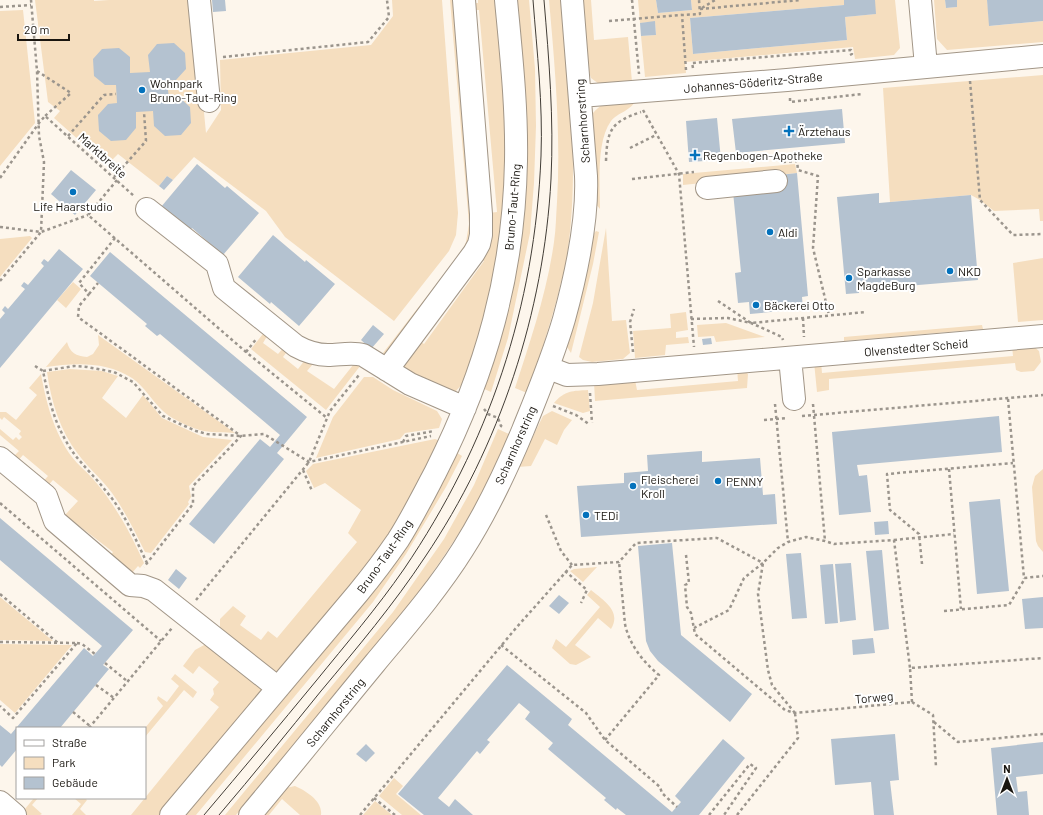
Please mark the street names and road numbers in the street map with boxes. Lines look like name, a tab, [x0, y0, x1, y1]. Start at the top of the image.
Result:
street label: Johannes-Göderitz-Straße	[683, 69, 823, 95]
street label: Scharnhorstring	[572, 78, 592, 164]
street label: Marktbreite	[76, 130, 130, 180]
street label: Bruno-Taut-Ring	[501, 163, 523, 251]
street label: Olvenstedter Scheid	[863, 335, 969, 359]
street label: Scharnhorstring	[491, 404, 539, 486]
street label: Bruno-Taut-Ring	[353, 516, 415, 596]
street label: Scharnhorstring	[303, 675, 367, 749]
street label: Torweg	[854, 688, 894, 706]

